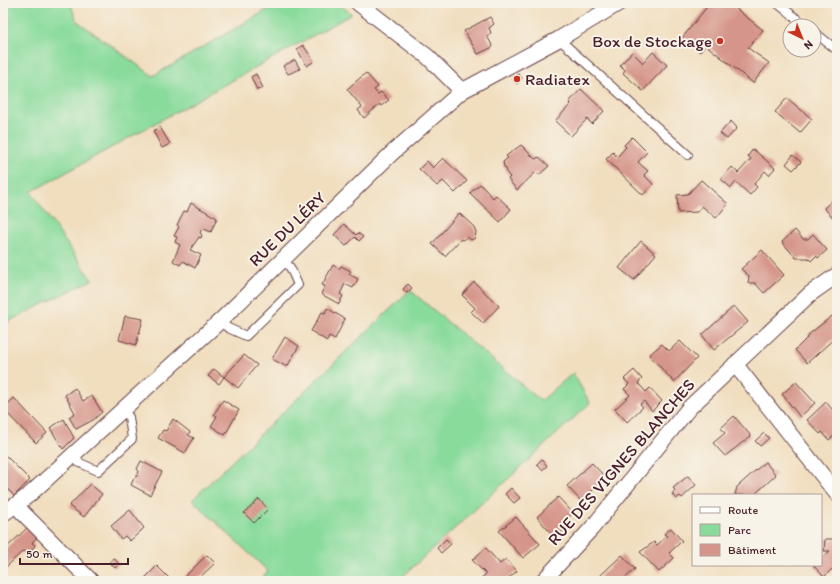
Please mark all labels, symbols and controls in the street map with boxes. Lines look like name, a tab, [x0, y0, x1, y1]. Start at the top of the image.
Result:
north arrow	[782, 18, 822, 58]
place label: Box de Stockage	[592, 31, 712, 51]
marker: Box de Stockage	[715, 36, 725, 46]
text: N	[801, 38, 816, 52]
place label: Radiatex	[525, 69, 590, 89]
marker: Radiatex	[512, 74, 522, 84]
street label: RUE DU LÉRY	[245, 187, 330, 270]
street label: RUE DES VIGNES BLANCHES	[543, 375, 699, 549]
legend	[692, 494, 822, 566]
text: Route	[728, 503, 758, 517]
text: Parc	[728, 523, 751, 537]
scale bar	[20, 540, 128, 566]
text: Bâtiment	[728, 543, 777, 557]
text: 50 m	[26, 547, 52, 561]

